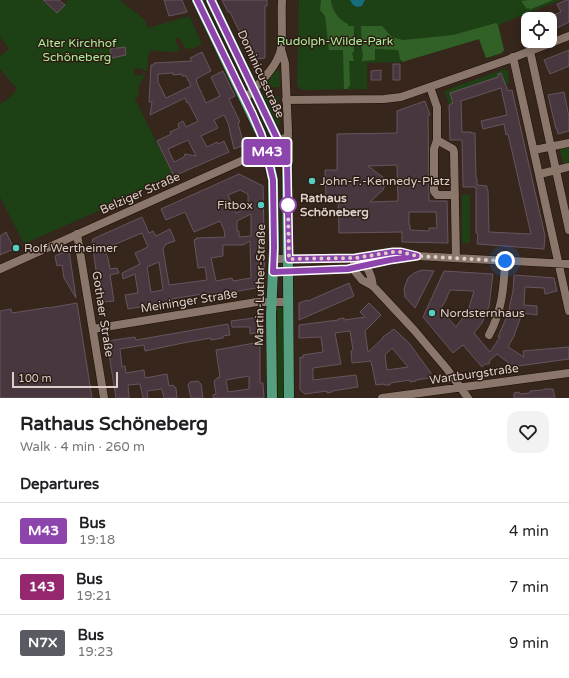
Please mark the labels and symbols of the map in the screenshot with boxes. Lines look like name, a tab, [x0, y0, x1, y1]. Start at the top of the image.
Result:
street label: Dominicusstraße	[234, 28, 288, 120]
park label: Rudolph-Wilde-Park	[277, 34, 394, 48]
park label: Alter Kirchhof Schöneberg	[37, 36, 117, 64]
line badge: M43	[244, 139, 290, 165]
street label: Belziger Straße	[98, 169, 182, 217]
place label: John-F.-Kennedy-Platz	[320, 174, 450, 188]
marker: John-F.-Kennedy-Platz	[307, 176, 317, 186]
place label: Rathaus Schöneberg	[300, 191, 369, 220]
marker: Rathaus Schöneberg	[279, 196, 297, 214]
place label: Fitbox	[217, 198, 253, 212]
marker: Fitbox	[256, 200, 266, 210]
street label: Martin-Luther-Straße	[252, 224, 268, 346]
place label: Rolf Wertheimer	[24, 241, 118, 255]
marker: Rolf Wertheimer	[11, 243, 21, 253]
your location	[495, 251, 515, 271]
street label: Gothaer Straße	[89, 270, 117, 358]
street label: Meininger Straße	[139, 286, 239, 316]
place label: Nordsternhaus	[440, 306, 525, 320]
marker: Nordsternhaus	[427, 308, 437, 318]
street label: Wartburgstraße	[428, 361, 520, 387]
scale bar	[12, 370, 118, 389]

